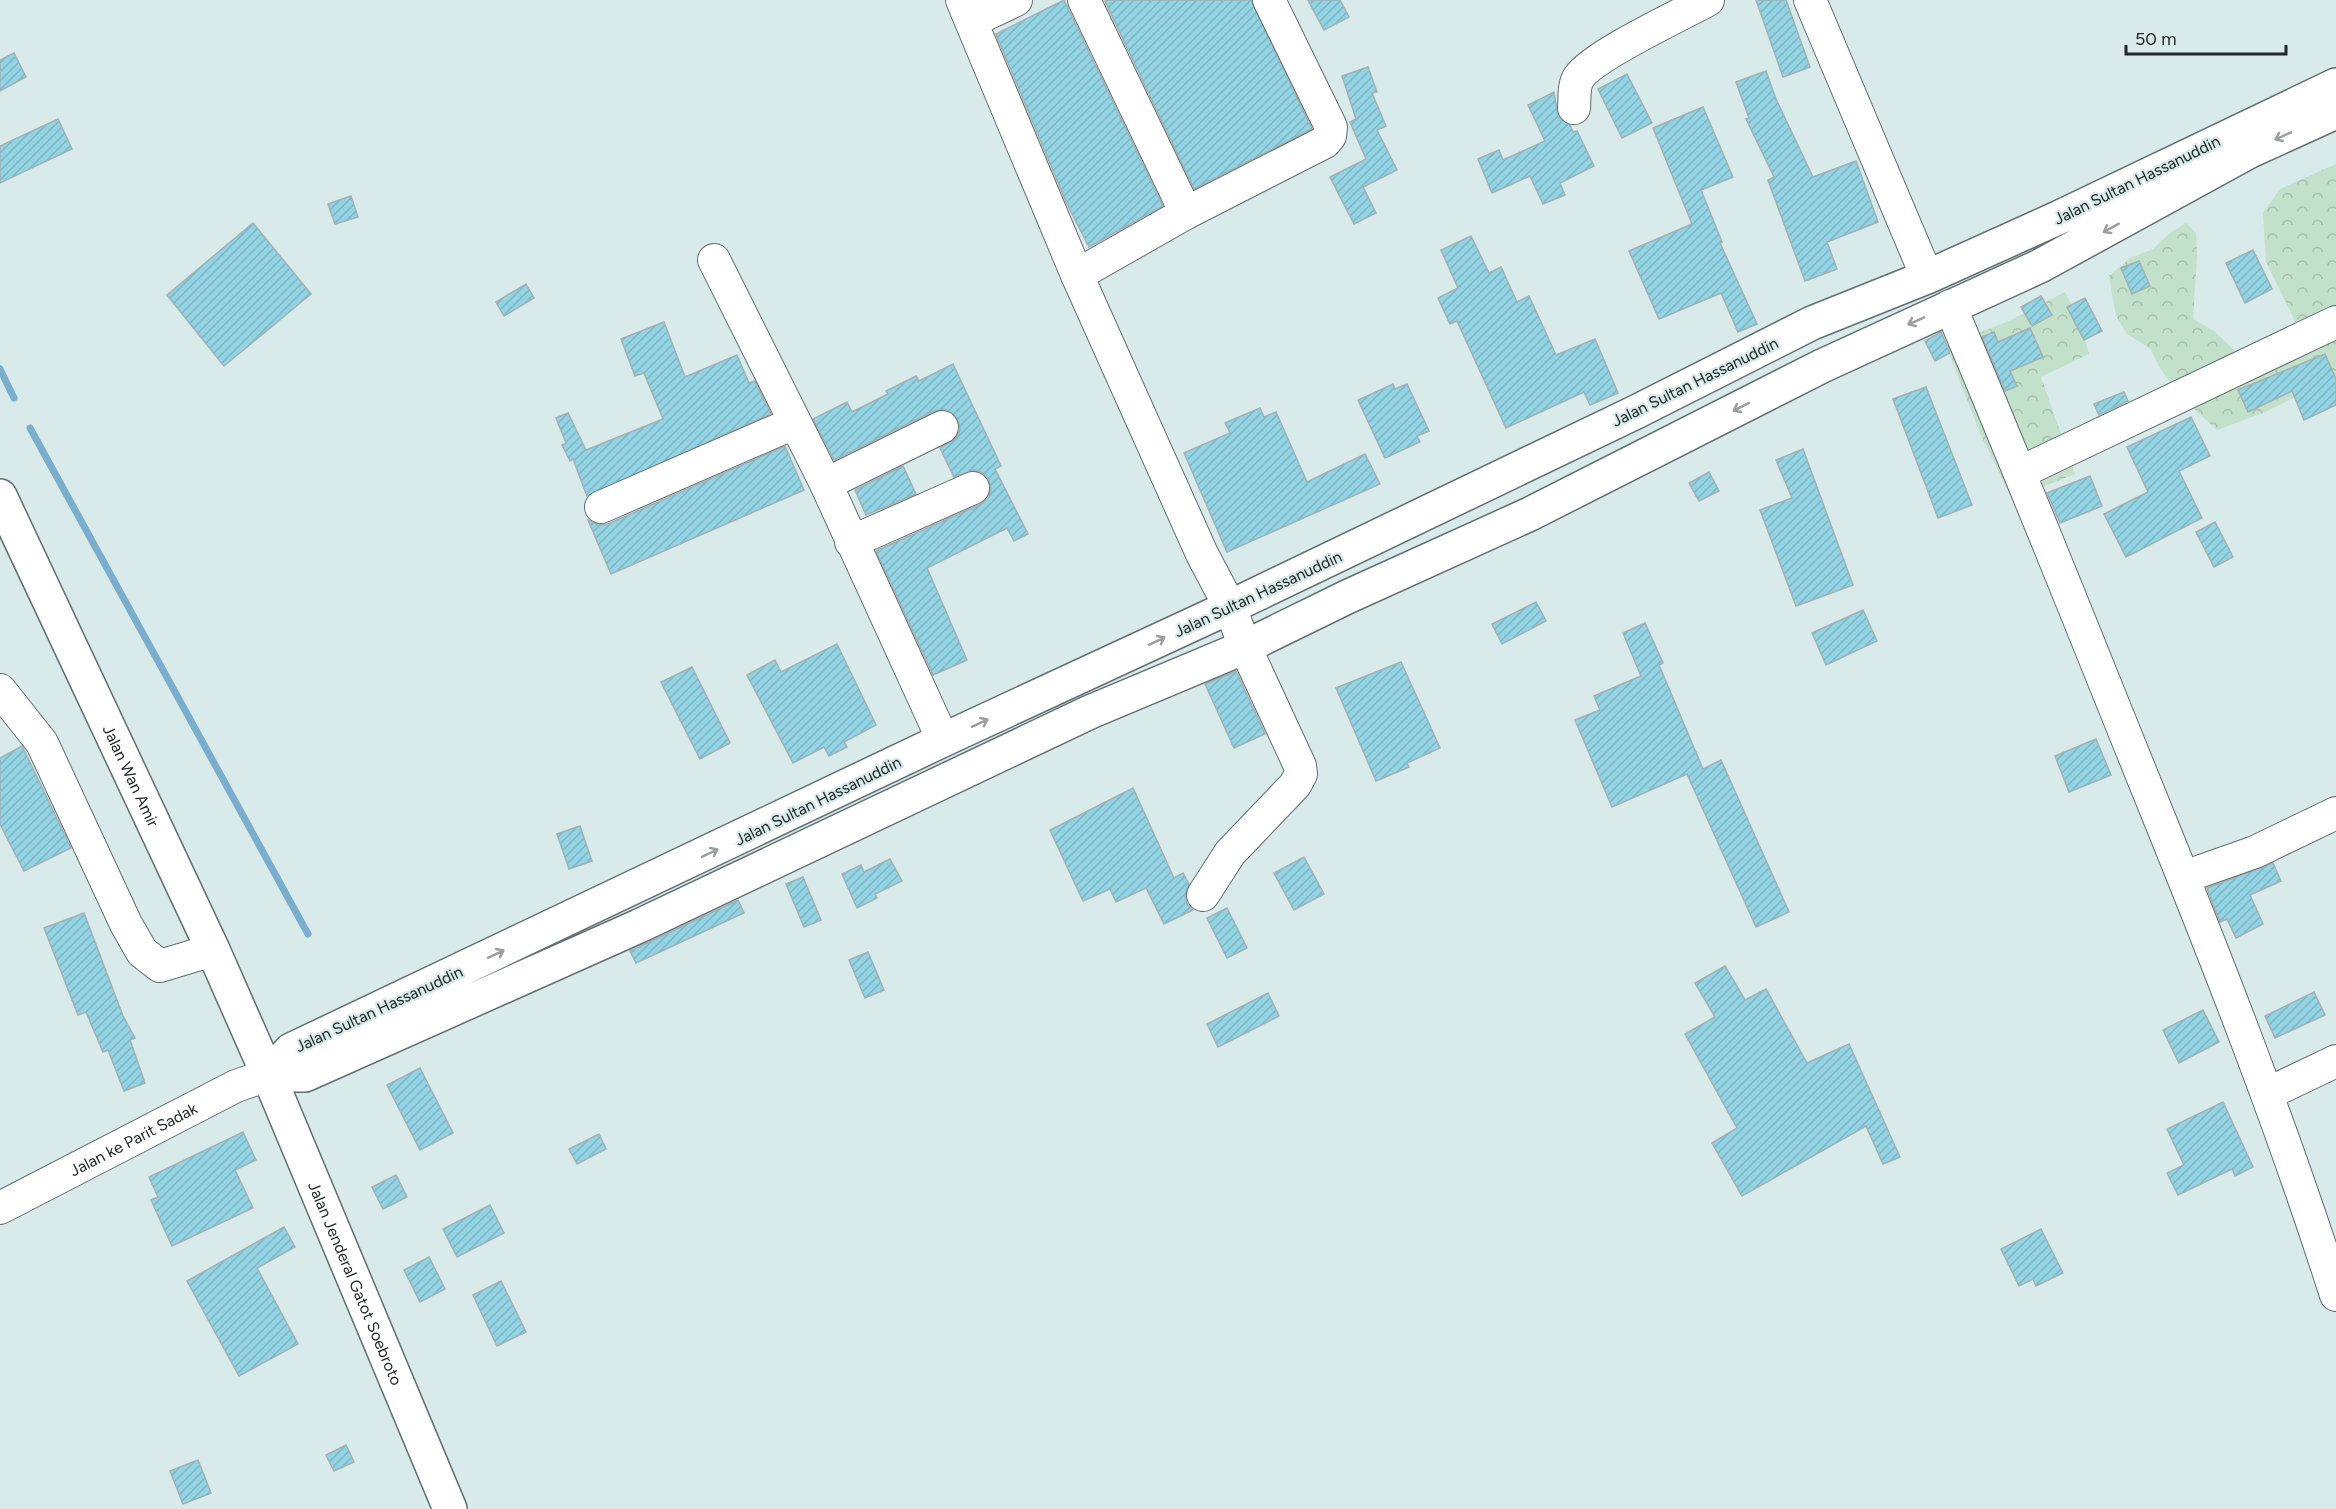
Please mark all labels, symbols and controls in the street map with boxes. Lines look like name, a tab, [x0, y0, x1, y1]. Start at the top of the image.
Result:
scale bar	[2126, 18, 2286, 56]
text: 50 m	[2135, 28, 2177, 50]
street label: Jalan Sultan Hassanuddin	[2051, 131, 2223, 229]
one-way arrow	[2274, 131, 2292, 143]
one-way arrow	[2102, 223, 2120, 234]
one-way arrow	[1908, 316, 1926, 328]
street label: Jalan Sultan Hassanuddin	[1609, 333, 1781, 431]
one-way arrow	[1732, 402, 1750, 413]
street label: Jalan Sultan Hassanuddin	[1171, 547, 1345, 641]
one-way arrow	[1148, 635, 1166, 647]
one-way arrow	[971, 717, 989, 728]
street label: Jalan Wan Amir	[99, 722, 164, 830]
street label: Jalan Sultan Hassanuddin	[732, 752, 904, 850]
one-way arrow	[700, 846, 718, 858]
one-way arrow	[486, 948, 504, 960]
street label: Jalan Sultan Hassanuddin	[292, 962, 466, 1056]
street label: Jalan ke Parit Sadak	[66, 1098, 200, 1180]
street label: Jalan Jenderal Gatot Soebroto	[305, 1179, 407, 1388]

